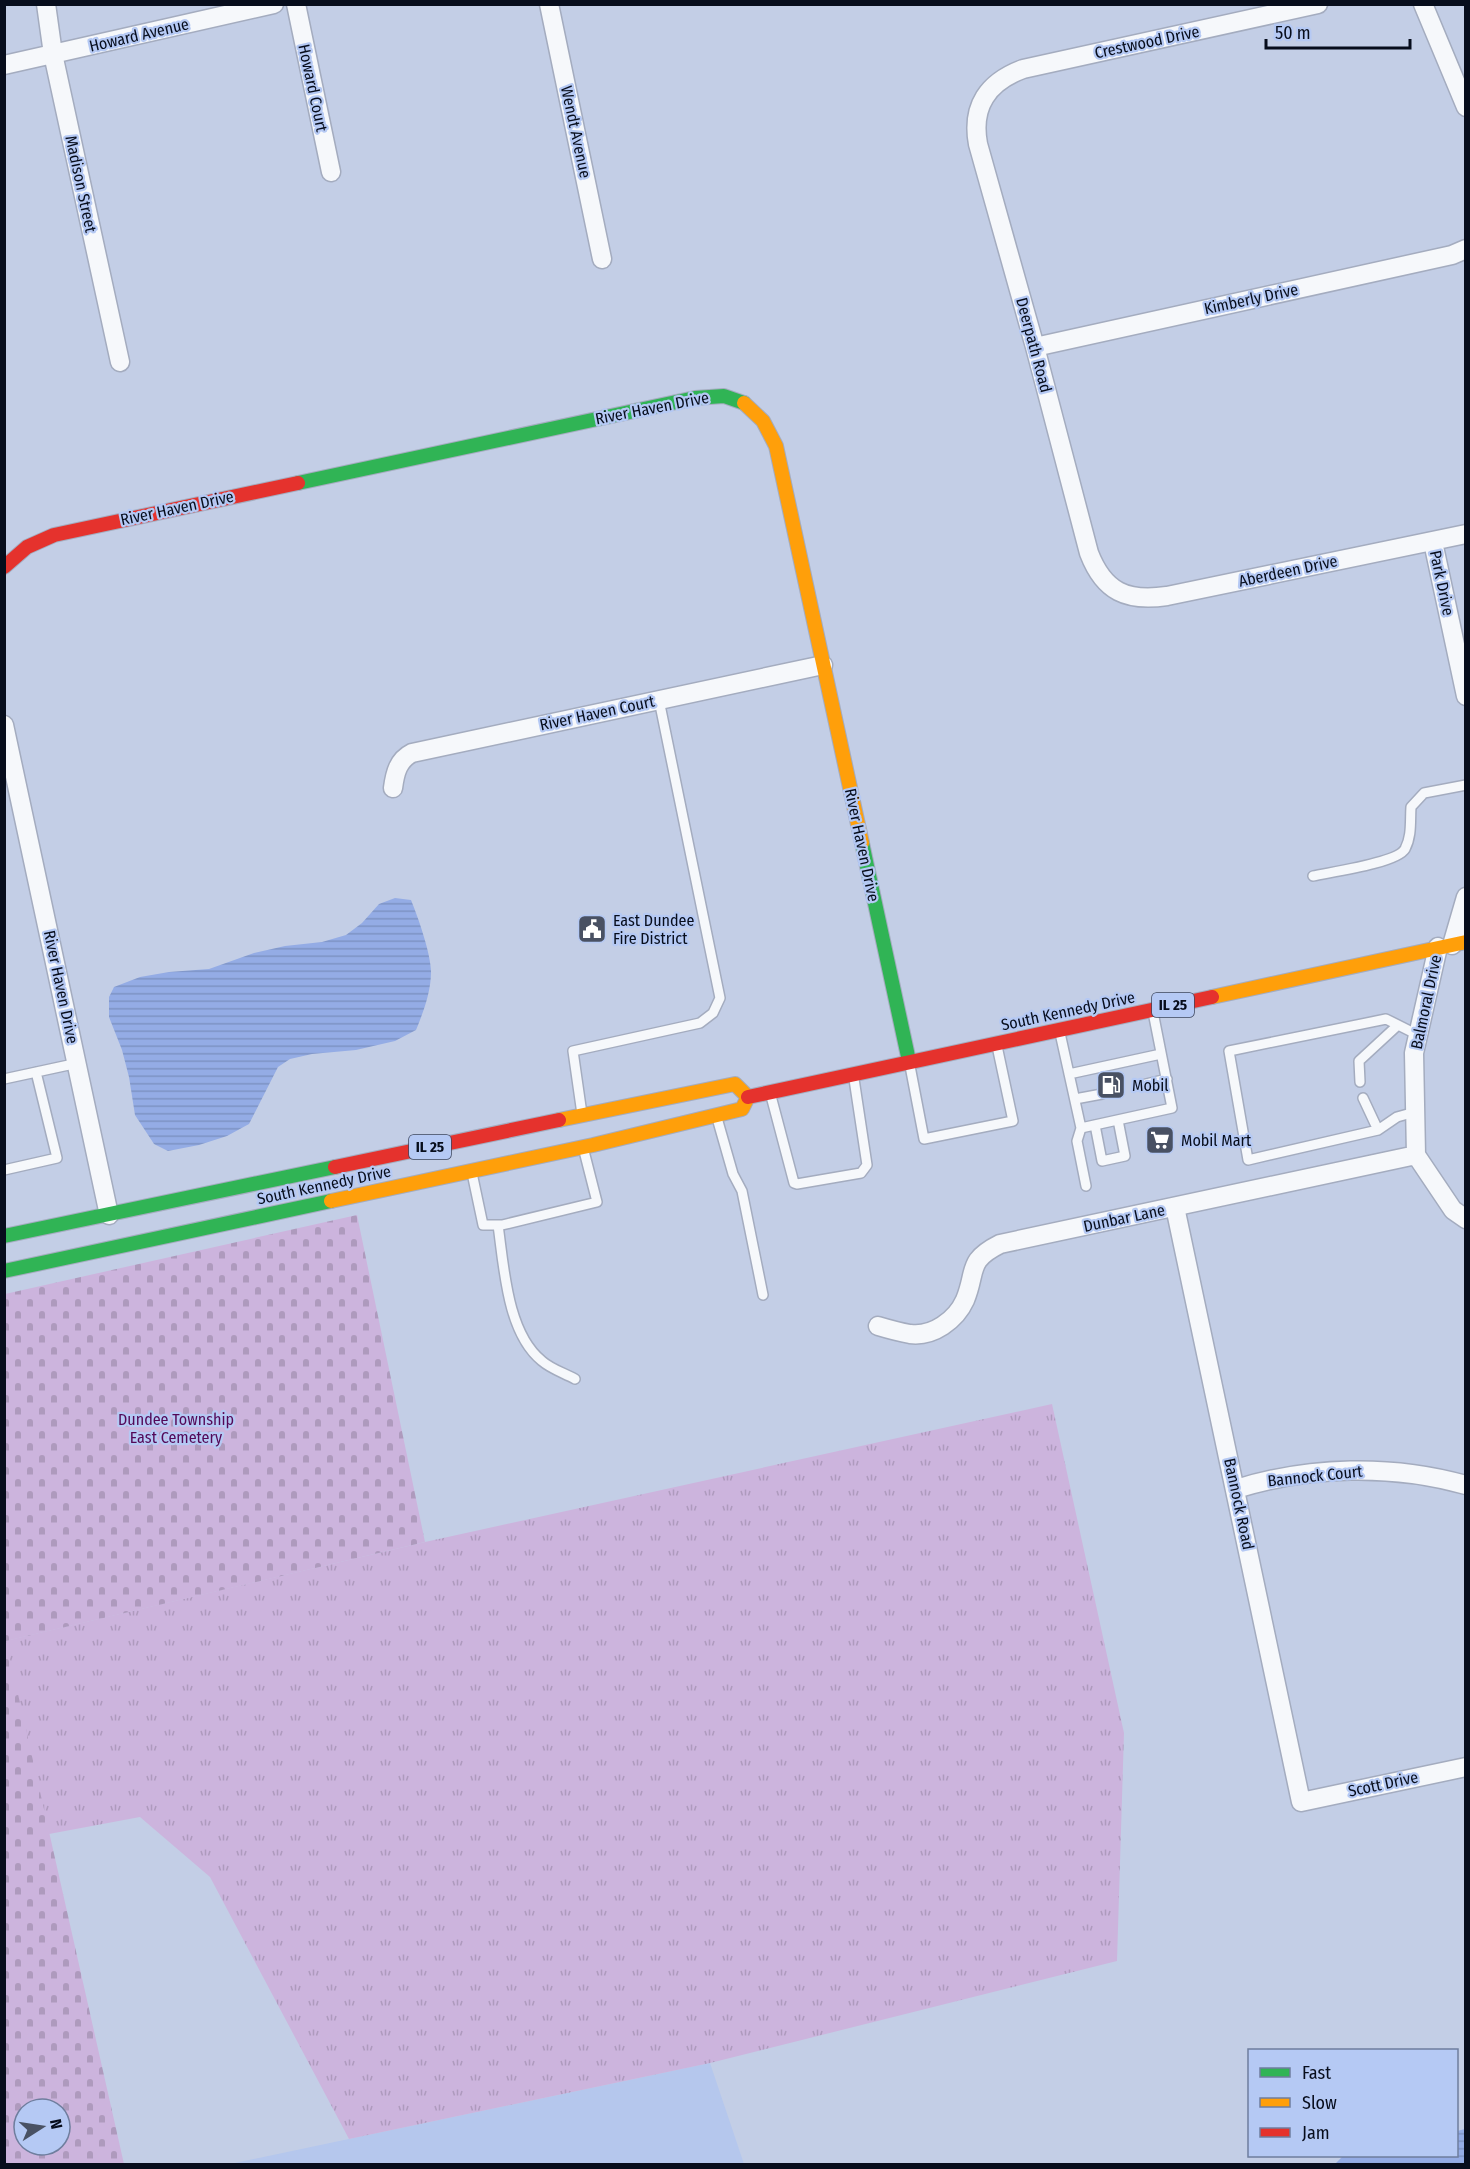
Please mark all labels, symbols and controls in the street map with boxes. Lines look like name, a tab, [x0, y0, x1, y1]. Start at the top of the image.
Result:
scale bar	[1266, 12, 1410, 50]
street label: Howard Avenue	[87, 14, 191, 56]
street label: Crestwood Drive	[1093, 22, 1201, 62]
text: 50 m	[1275, 22, 1311, 44]
street label: Howard Court	[294, 42, 332, 134]
street label: Wendt Avenue	[557, 84, 595, 180]
street label: Madison Street	[61, 134, 101, 235]
street label: Kimberly Drive	[1202, 280, 1300, 318]
street label: Deerpath Road	[1012, 295, 1056, 395]
street label: River Haven Drive	[594, 388, 711, 428]
street label: River Haven Drive	[119, 487, 235, 529]
street label: Park Drive	[1426, 549, 1458, 617]
street label: Aberdeen Drive	[1237, 551, 1339, 591]
street label: River Haven Court	[538, 691, 657, 734]
street label: River Haven Drive	[841, 787, 883, 903]
place label: East Dundee Fire District	[613, 911, 694, 948]
public building icon: East Dundee Fire District	[576, 913, 608, 945]
street label: River Haven Drive	[40, 929, 82, 1045]
street label: Balmoral Drive	[1407, 953, 1445, 1051]
street label: South Kennedy Drive	[999, 988, 1137, 1034]
road number: IL 25	[1152, 993, 1194, 1017]
fuel station icon: Mobil	[1095, 1069, 1127, 1101]
place label: Mobil	[1132, 1076, 1169, 1095]
supermarket icon: Mobil Mart	[1144, 1124, 1176, 1156]
place label: Mobil Mart	[1181, 1131, 1252, 1150]
road number: IL 25	[409, 1135, 451, 1159]
street label: South Kennedy Drive	[255, 1162, 393, 1208]
street label: Dunbar Lane	[1082, 1200, 1167, 1236]
park label: Dundee Township East Cemetery	[118, 1410, 234, 1447]
street label: Bannock Road	[1220, 1456, 1258, 1552]
street label: Bannock Court	[1267, 1461, 1364, 1490]
street label: Scott Drive	[1346, 1767, 1420, 1801]
legend	[1248, 2049, 1458, 2157]
text: Fast	[1302, 2062, 1331, 2084]
text: Slow	[1302, 2092, 1337, 2114]
north arrow	[12, 2097, 72, 2157]
text: N	[46, 2117, 66, 2131]
text: Jam	[1302, 2122, 1330, 2144]

